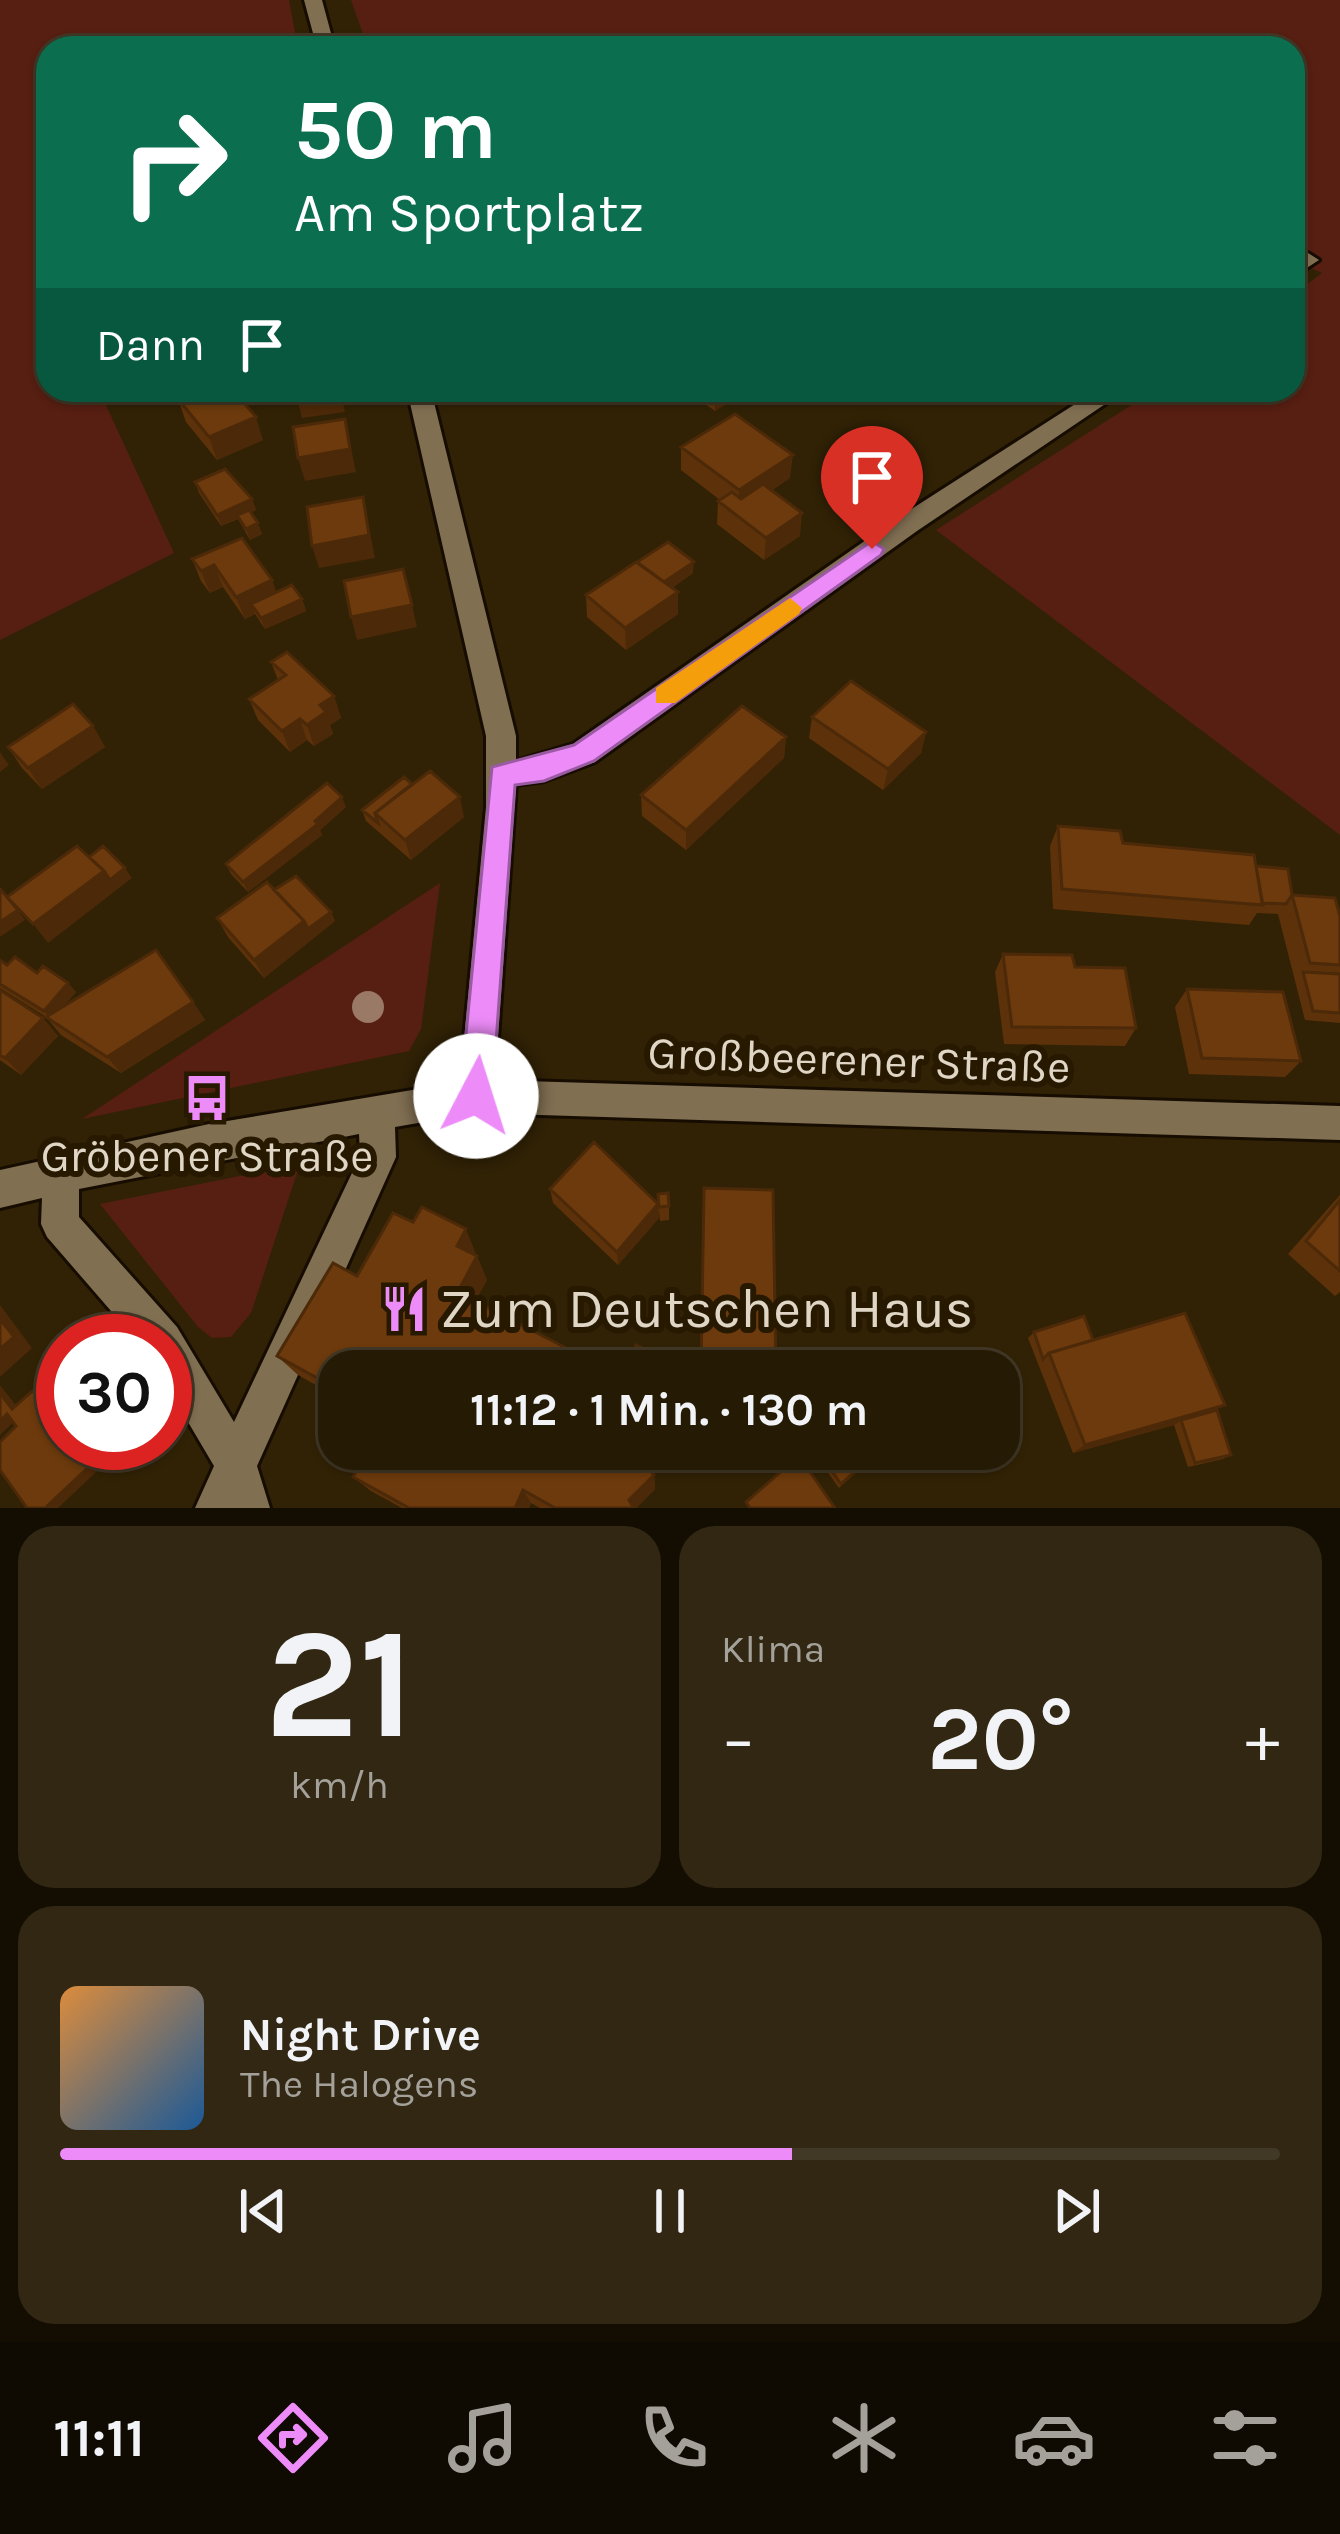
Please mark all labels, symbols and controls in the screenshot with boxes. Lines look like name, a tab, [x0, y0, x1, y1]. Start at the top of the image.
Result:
text: 50 m	[294, 81, 497, 179]
icon: right	[96, 84, 252, 240]
text: Am Sportplatz	[294, 181, 644, 245]
icon: arrive	[229, 312, 295, 378]
text: Dann	[96, 319, 205, 371]
pin	[821, 426, 923, 549]
icon: arrive	[839, 444, 905, 510]
street label: Großbeerener Straße	[647, 1027, 1071, 1093]
position arrow	[413, 1033, 539, 1159]
bus stop icon: Gröbener Straße	[182, 1073, 232, 1123]
place label: Gröbener Straße	[41, 1130, 373, 1182]
place label: Zum Deutschen Haus	[440, 1277, 973, 1341]
restaurant icon: Zum Deutschen Haus	[379, 1284, 429, 1334]
speed limit sign: 30	[36, 1314, 192, 1470]
text: 11:12 · 1 Min. · 130 m	[470, 1384, 868, 1436]
text: 21	[265, 1593, 415, 1775]
text: Klima	[721, 1626, 825, 1672]
text: 20°	[927, 1686, 1074, 1792]
text: −	[721, 1700, 756, 1778]
text: +	[1245, 1700, 1280, 1778]
text: km/h	[290, 1762, 389, 1808]
text: Night Drive	[240, 2009, 481, 2061]
text: The Halogens	[240, 2061, 478, 2107]
icon: previous	[230, 2178, 296, 2244]
icon: pause	[637, 2178, 703, 2244]
icon: next	[1044, 2178, 1110, 2244]
icon: directions	[251, 2396, 335, 2480]
icon: music	[441, 2396, 525, 2480]
icon: phone	[632, 2396, 716, 2480]
icon: climate	[822, 2396, 906, 2480]
icon: car	[1012, 2396, 1096, 2480]
icon: filters	[1203, 2396, 1287, 2480]
text: 11:11	[53, 2406, 145, 2470]

